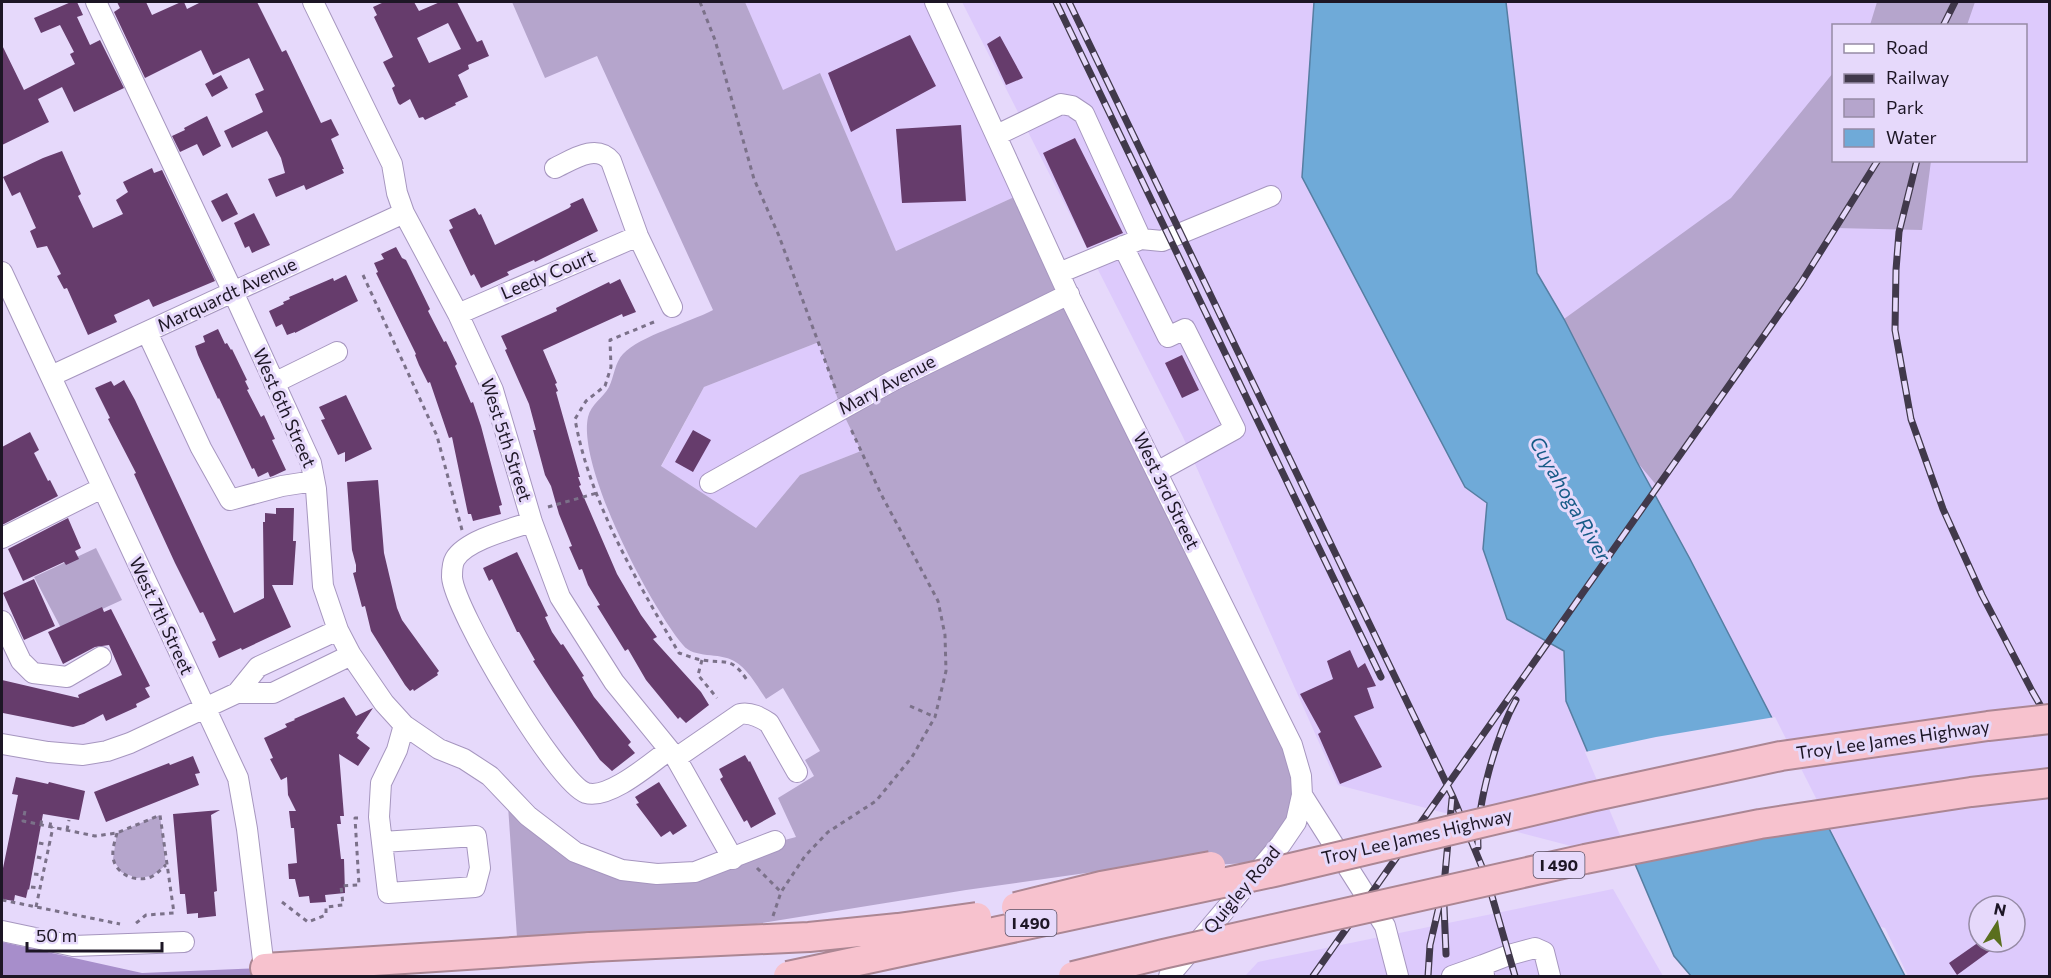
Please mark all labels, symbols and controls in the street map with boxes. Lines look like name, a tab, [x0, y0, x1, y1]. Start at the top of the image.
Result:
legend	[1832, 24, 2027, 162]
text: Road	[1886, 36, 1928, 58]
text: Railway	[1886, 66, 1949, 88]
text: Park	[1886, 96, 1924, 118]
text: Water	[1886, 126, 1937, 148]
street label: Leedy Court	[497, 244, 598, 304]
street label: Marquardt Avenue	[153, 252, 300, 336]
street label: West 6th Street	[249, 344, 321, 471]
street label: Mary Avenue	[834, 349, 939, 419]
street label: West 5th Street	[477, 375, 537, 504]
street label: West 3rd Street	[1129, 428, 1205, 553]
water label: Cuyahoga River	[1525, 431, 1617, 566]
street label: West 7th Street	[125, 553, 199, 678]
street label: Troy Lee James Highway	[1795, 715, 1991, 763]
street label: Troy Lee James Highway	[1319, 803, 1514, 869]
street label: Quigley Road	[1198, 841, 1284, 938]
road number: I 490	[1534, 852, 1584, 878]
north arrow	[1967, 894, 2027, 954]
text: N	[1992, 898, 2008, 919]
road number: I 490	[1006, 910, 1056, 936]
scale bar	[27, 915, 162, 953]
text: 50 m	[36, 924, 77, 946]

